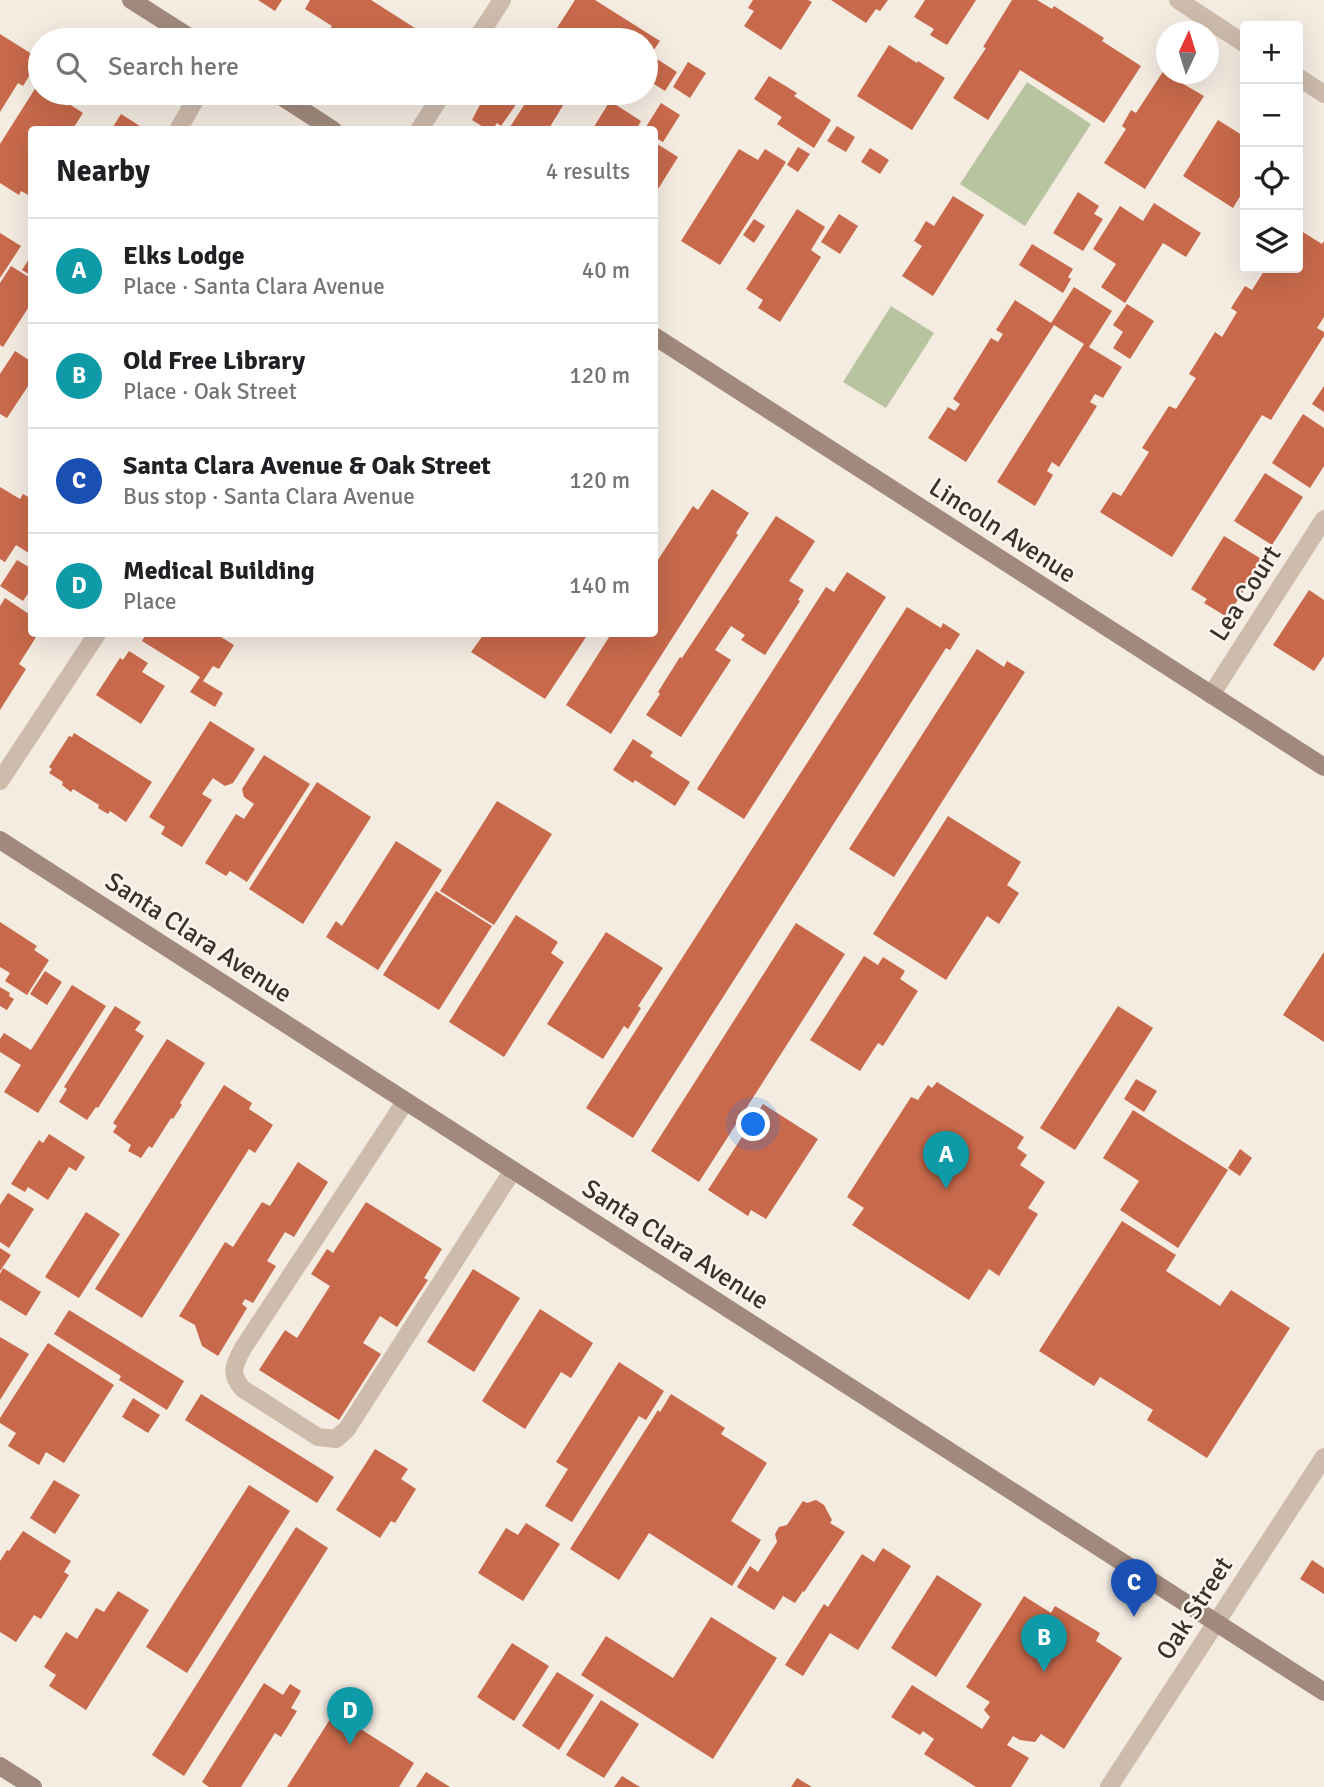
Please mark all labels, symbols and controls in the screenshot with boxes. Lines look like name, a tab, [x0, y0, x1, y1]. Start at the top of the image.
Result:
north arrow	[1156, 21, 1219, 84]
map controls	[1240, 21, 1303, 273]
button: +	[1240, 21, 1303, 84]
search box	[28, 28, 658, 105]
icon: search	[52, 48, 90, 86]
text: Search here	[108, 51, 239, 83]
button: −	[1240, 84, 1303, 147]
button: locate	[1240, 147, 1303, 210]
text: Nearby	[56, 153, 150, 190]
text: 4 results	[546, 157, 630, 186]
button: layers	[1240, 210, 1303, 273]
text: Elks Lodge	[123, 240, 245, 272]
text: A	[72, 256, 86, 285]
text: 40 m	[582, 256, 630, 285]
text: Place · Santa Clara Avenue	[123, 272, 385, 301]
text: Old Free Library	[123, 345, 305, 377]
text: B	[72, 361, 86, 390]
text: 120 m	[569, 361, 630, 390]
text: Place · Oak Street	[123, 377, 297, 406]
text: Santa Clara Avenue & Oak Street	[123, 450, 491, 482]
text: C	[72, 466, 86, 495]
text: 120 m	[569, 466, 630, 495]
street label: Lincoln Avenue	[923, 471, 1082, 590]
text: Bus stop · Santa Clara Avenue	[123, 482, 415, 511]
street label: Lea Court	[1203, 540, 1288, 647]
text: Medical Building	[123, 555, 315, 587]
text: D	[71, 571, 87, 600]
text: 140 m	[569, 571, 630, 600]
text: Place	[123, 587, 177, 616]
street label: Santa Clara Avenue	[99, 866, 298, 1010]
your location	[736, 1107, 770, 1141]
pin: A	[923, 1131, 969, 1189]
street label: Santa Clara Avenue	[576, 1173, 775, 1317]
street label: Oak Street	[1150, 1551, 1240, 1666]
pin: C	[1111, 1559, 1157, 1617]
pin: B	[1021, 1614, 1067, 1672]
pin: D	[327, 1687, 373, 1745]

